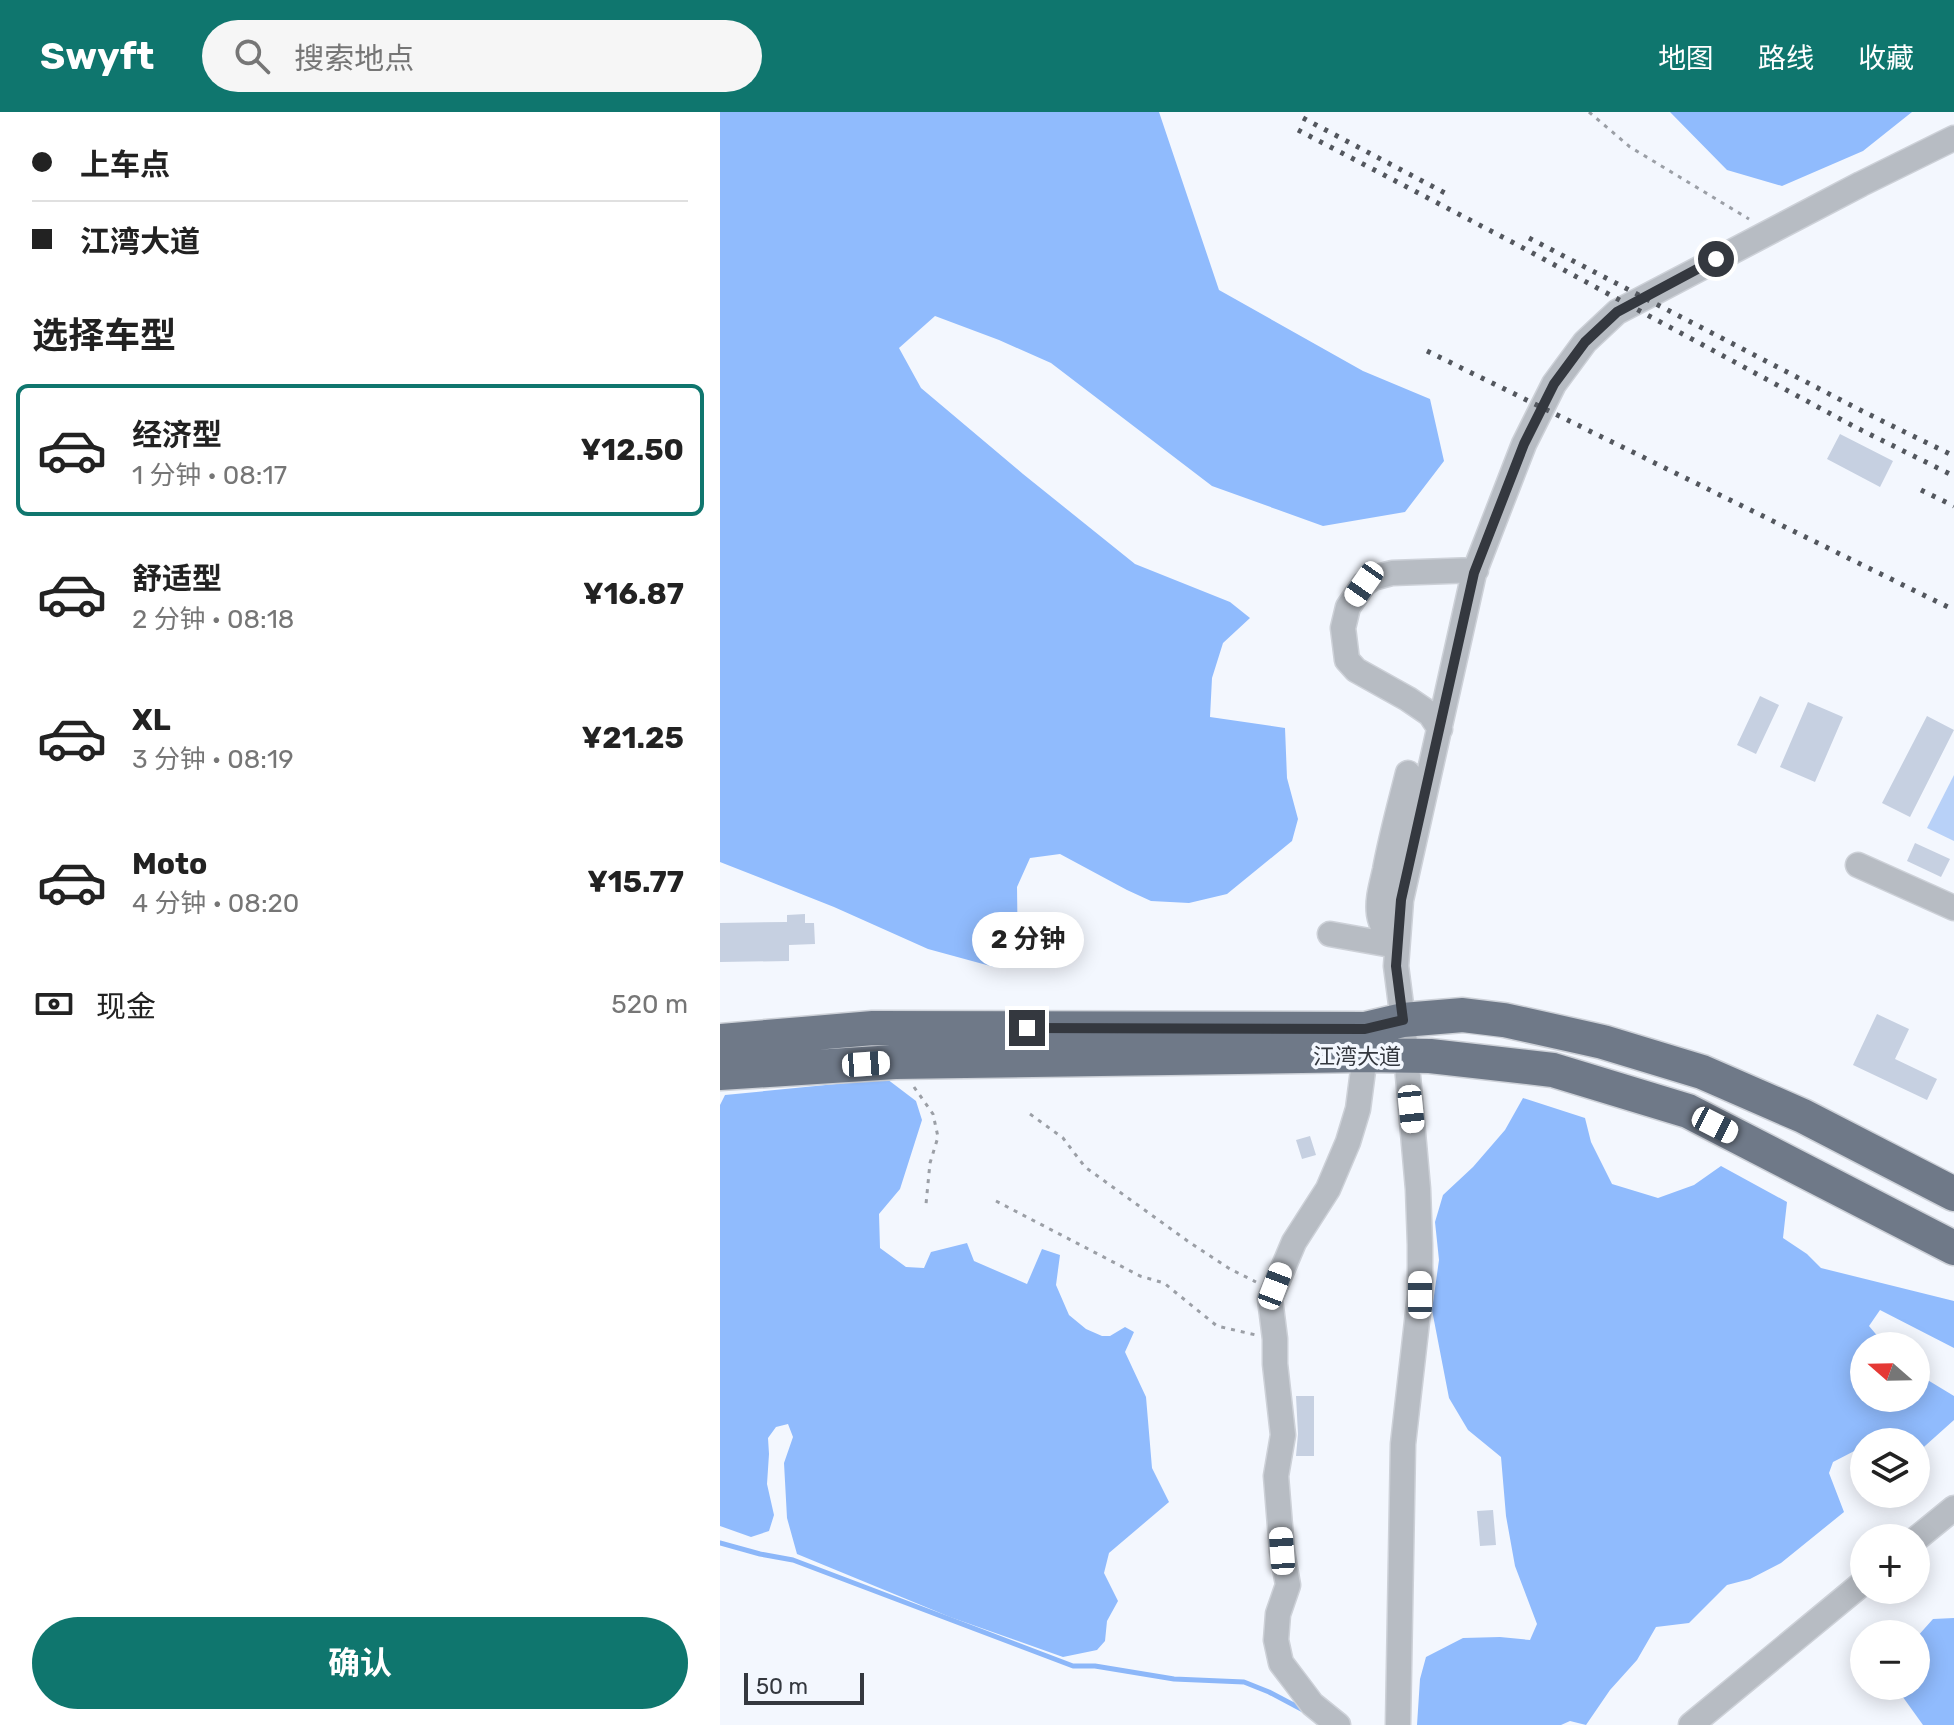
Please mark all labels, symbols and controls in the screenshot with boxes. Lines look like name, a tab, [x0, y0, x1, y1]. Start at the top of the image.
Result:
search box	[202, 20, 762, 92]
text: Swyft	[40, 33, 154, 79]
icon: search	[230, 34, 274, 78]
text: 搜索地点	[294, 41, 414, 77]
text: 地图	[1658, 42, 1714, 75]
text: 路线	[1758, 42, 1814, 75]
text: 收藏	[1858, 42, 1914, 75]
text: 上车点	[80, 147, 170, 183]
text: 江湾大道	[80, 224, 200, 260]
route start	[1698, 241, 1734, 277]
text: 选择车型	[32, 314, 176, 357]
icon: car	[36, 414, 108, 486]
text: 经济型	[132, 417, 222, 453]
text: ¥12.50	[581, 432, 684, 468]
text: 1 分钟 · 08:17	[132, 460, 287, 491]
car	[1340, 557, 1388, 611]
icon: car	[36, 558, 108, 630]
text: 舒适型	[132, 561, 222, 597]
text: ¥16.87	[583, 576, 684, 612]
text: 2 分钟 · 08:18	[132, 604, 294, 635]
icon: car	[36, 702, 108, 774]
text: XL	[132, 702, 171, 738]
text: ¥21.25	[582, 720, 684, 756]
text: 3 分钟 · 08:19	[132, 744, 294, 775]
icon: car	[36, 846, 108, 918]
text: Moto	[132, 846, 207, 882]
text: ¥15.77	[587, 864, 684, 900]
text: 4 分钟 · 08:20	[132, 888, 299, 919]
callout: 2 分钟	[971, 912, 1083, 968]
text: 2 分钟	[991, 924, 1065, 955]
icon: cash	[32, 982, 76, 1026]
text: 现金	[96, 989, 156, 1025]
text: 520 m	[611, 989, 688, 1020]
route end	[1009, 1010, 1045, 1046]
street label: 江湾大道	[1313, 1043, 1401, 1070]
car	[841, 1050, 891, 1078]
car	[1397, 1084, 1425, 1134]
car	[1688, 1103, 1742, 1147]
car	[1255, 1259, 1295, 1313]
car	[1408, 1271, 1432, 1319]
north arrow	[1850, 1332, 1930, 1412]
map controls	[1850, 1332, 1930, 1700]
button: layers	[1850, 1428, 1930, 1508]
button: +	[1850, 1524, 1930, 1604]
car	[1268, 1526, 1296, 1576]
button: 确认	[32, 1617, 688, 1709]
button: −	[1850, 1620, 1930, 1700]
scale bar	[744, 1669, 864, 1705]
text: 50 m	[756, 1673, 808, 1700]

